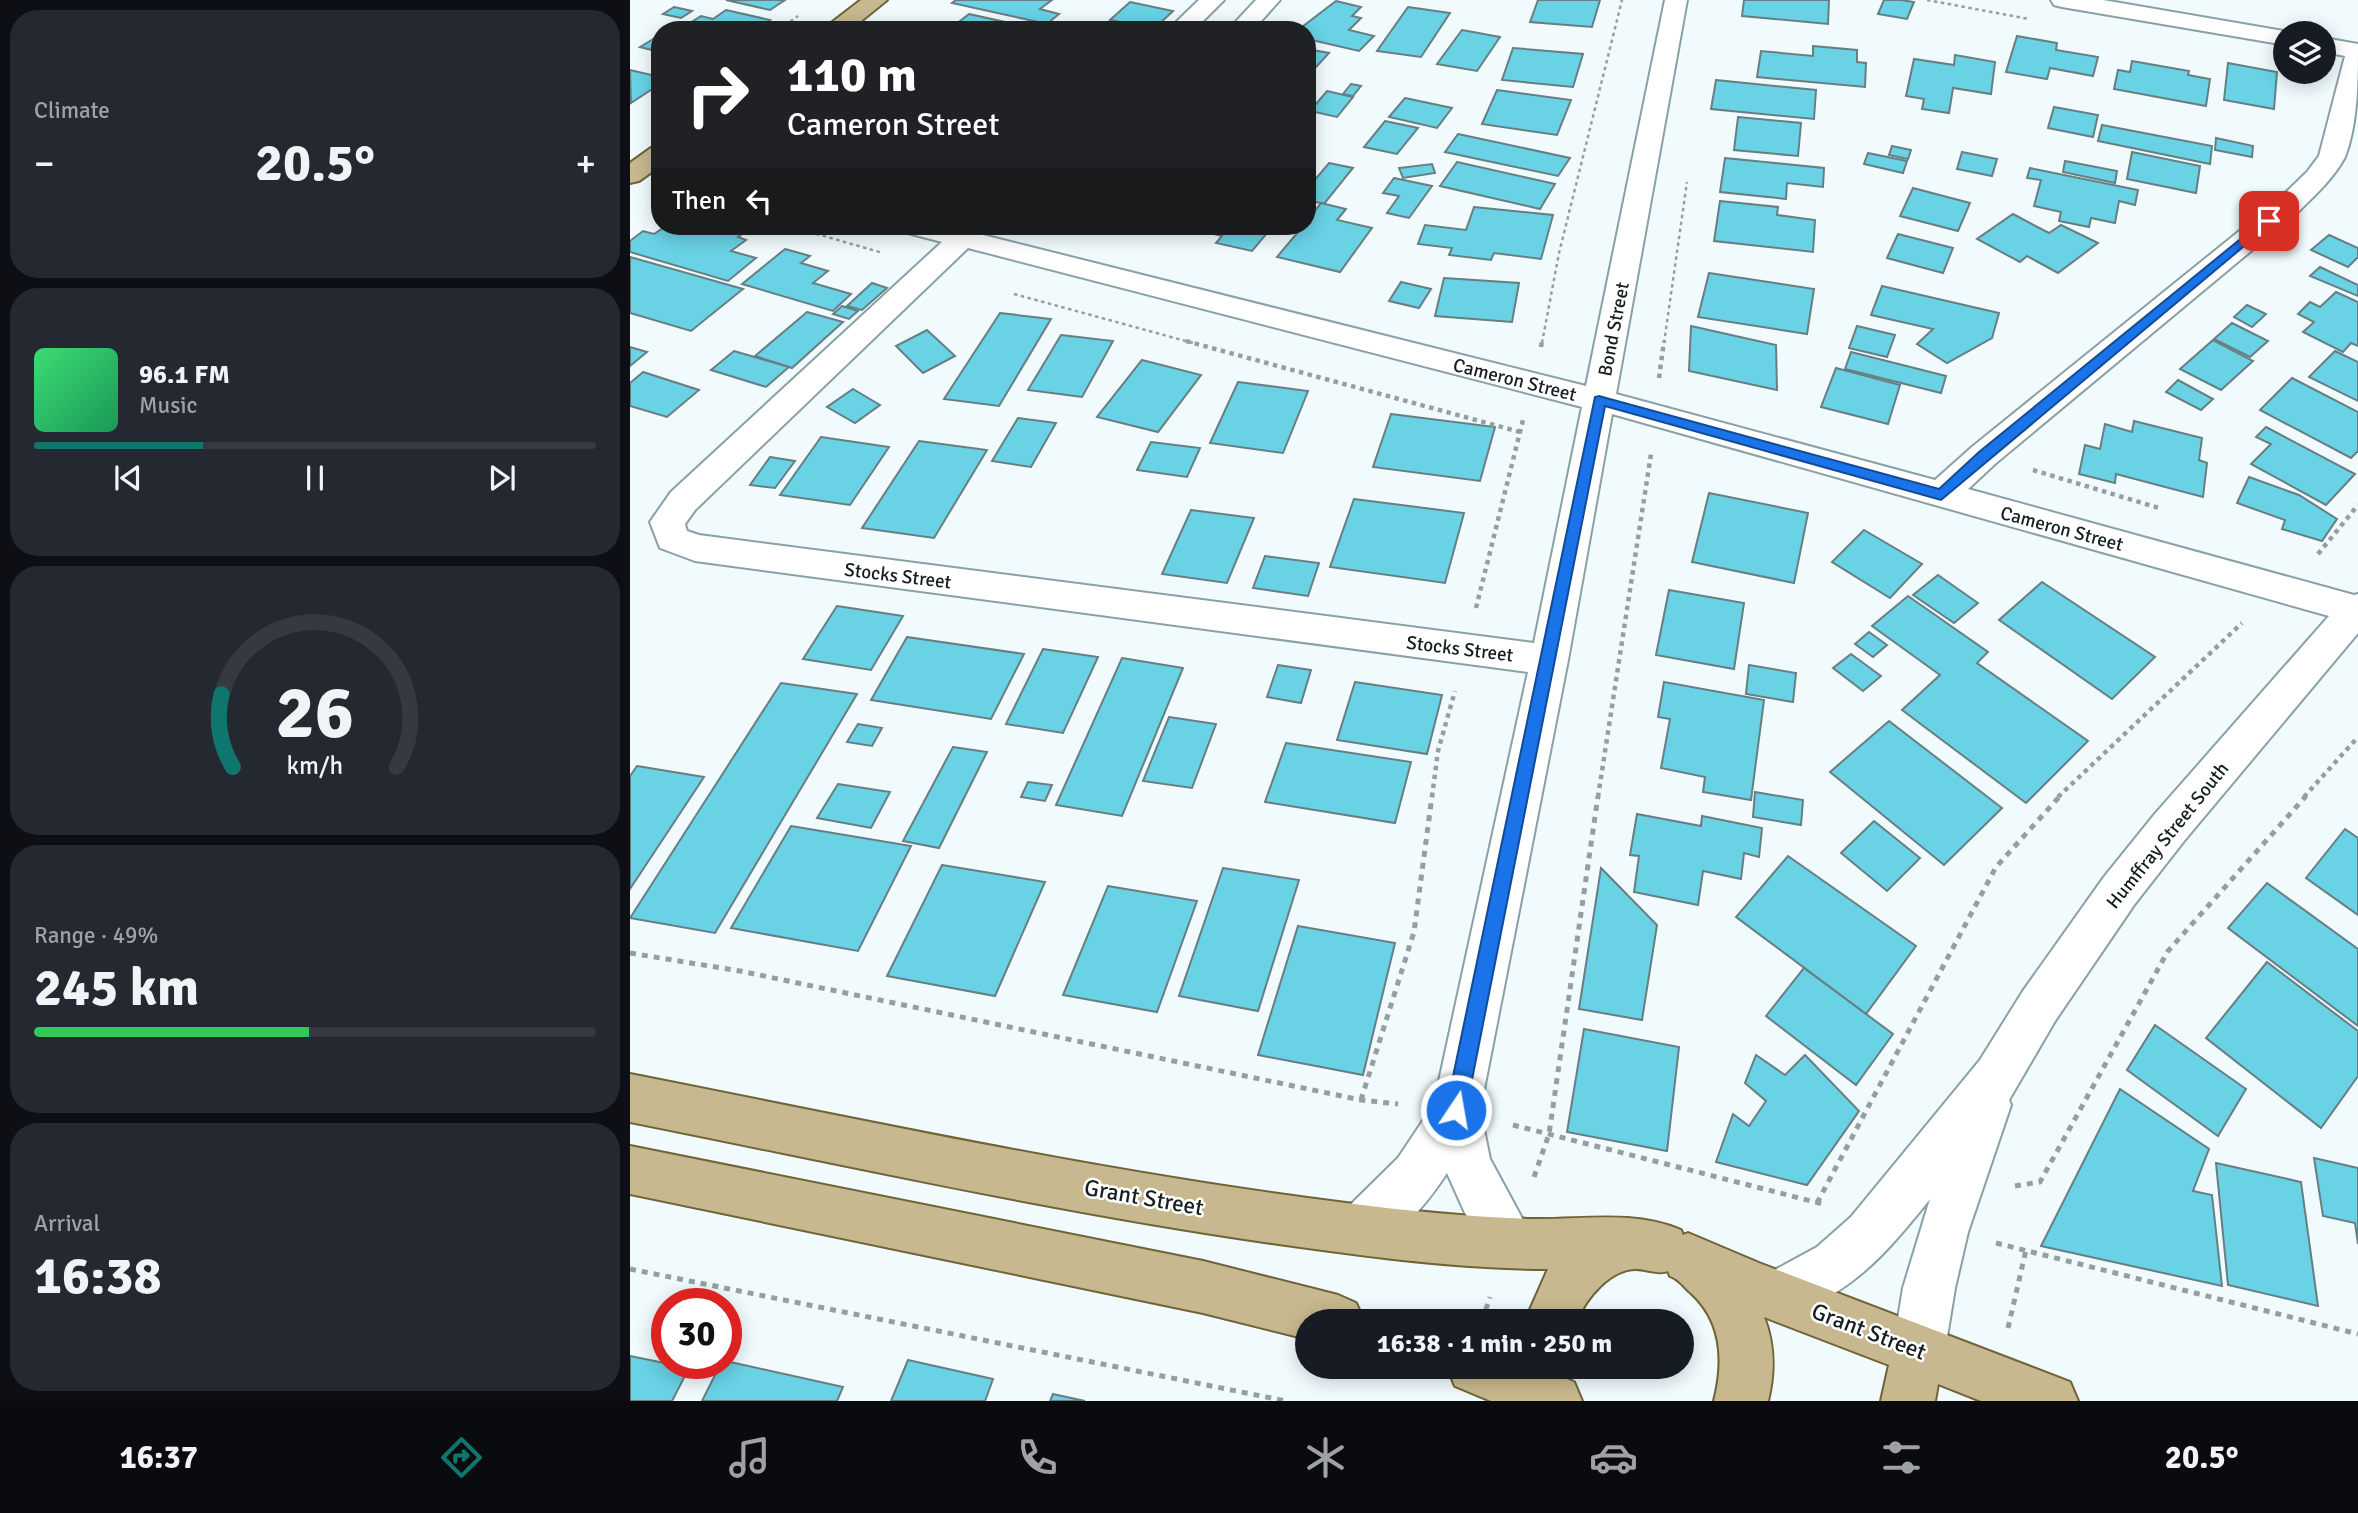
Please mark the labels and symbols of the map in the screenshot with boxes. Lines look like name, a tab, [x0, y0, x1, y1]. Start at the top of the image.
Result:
pin	[2239, 191, 2299, 251]
street label: Bond Street	[1593, 280, 1635, 378]
street label: Cameron Street	[1451, 353, 1579, 407]
street label: Cameron Street	[1998, 501, 2126, 557]
street label: Stocks Street	[843, 558, 953, 594]
street label: Stocks Street	[1405, 631, 1515, 667]
street label: Humffray Street South	[2101, 757, 2234, 914]
position arrow	[1419, 1073, 1493, 1147]
street label: Grant Street	[1082, 1173, 1206, 1222]
speed limit sign: 30	[651, 1288, 742, 1379]
street label: Grant Street	[1807, 1296, 1930, 1367]

